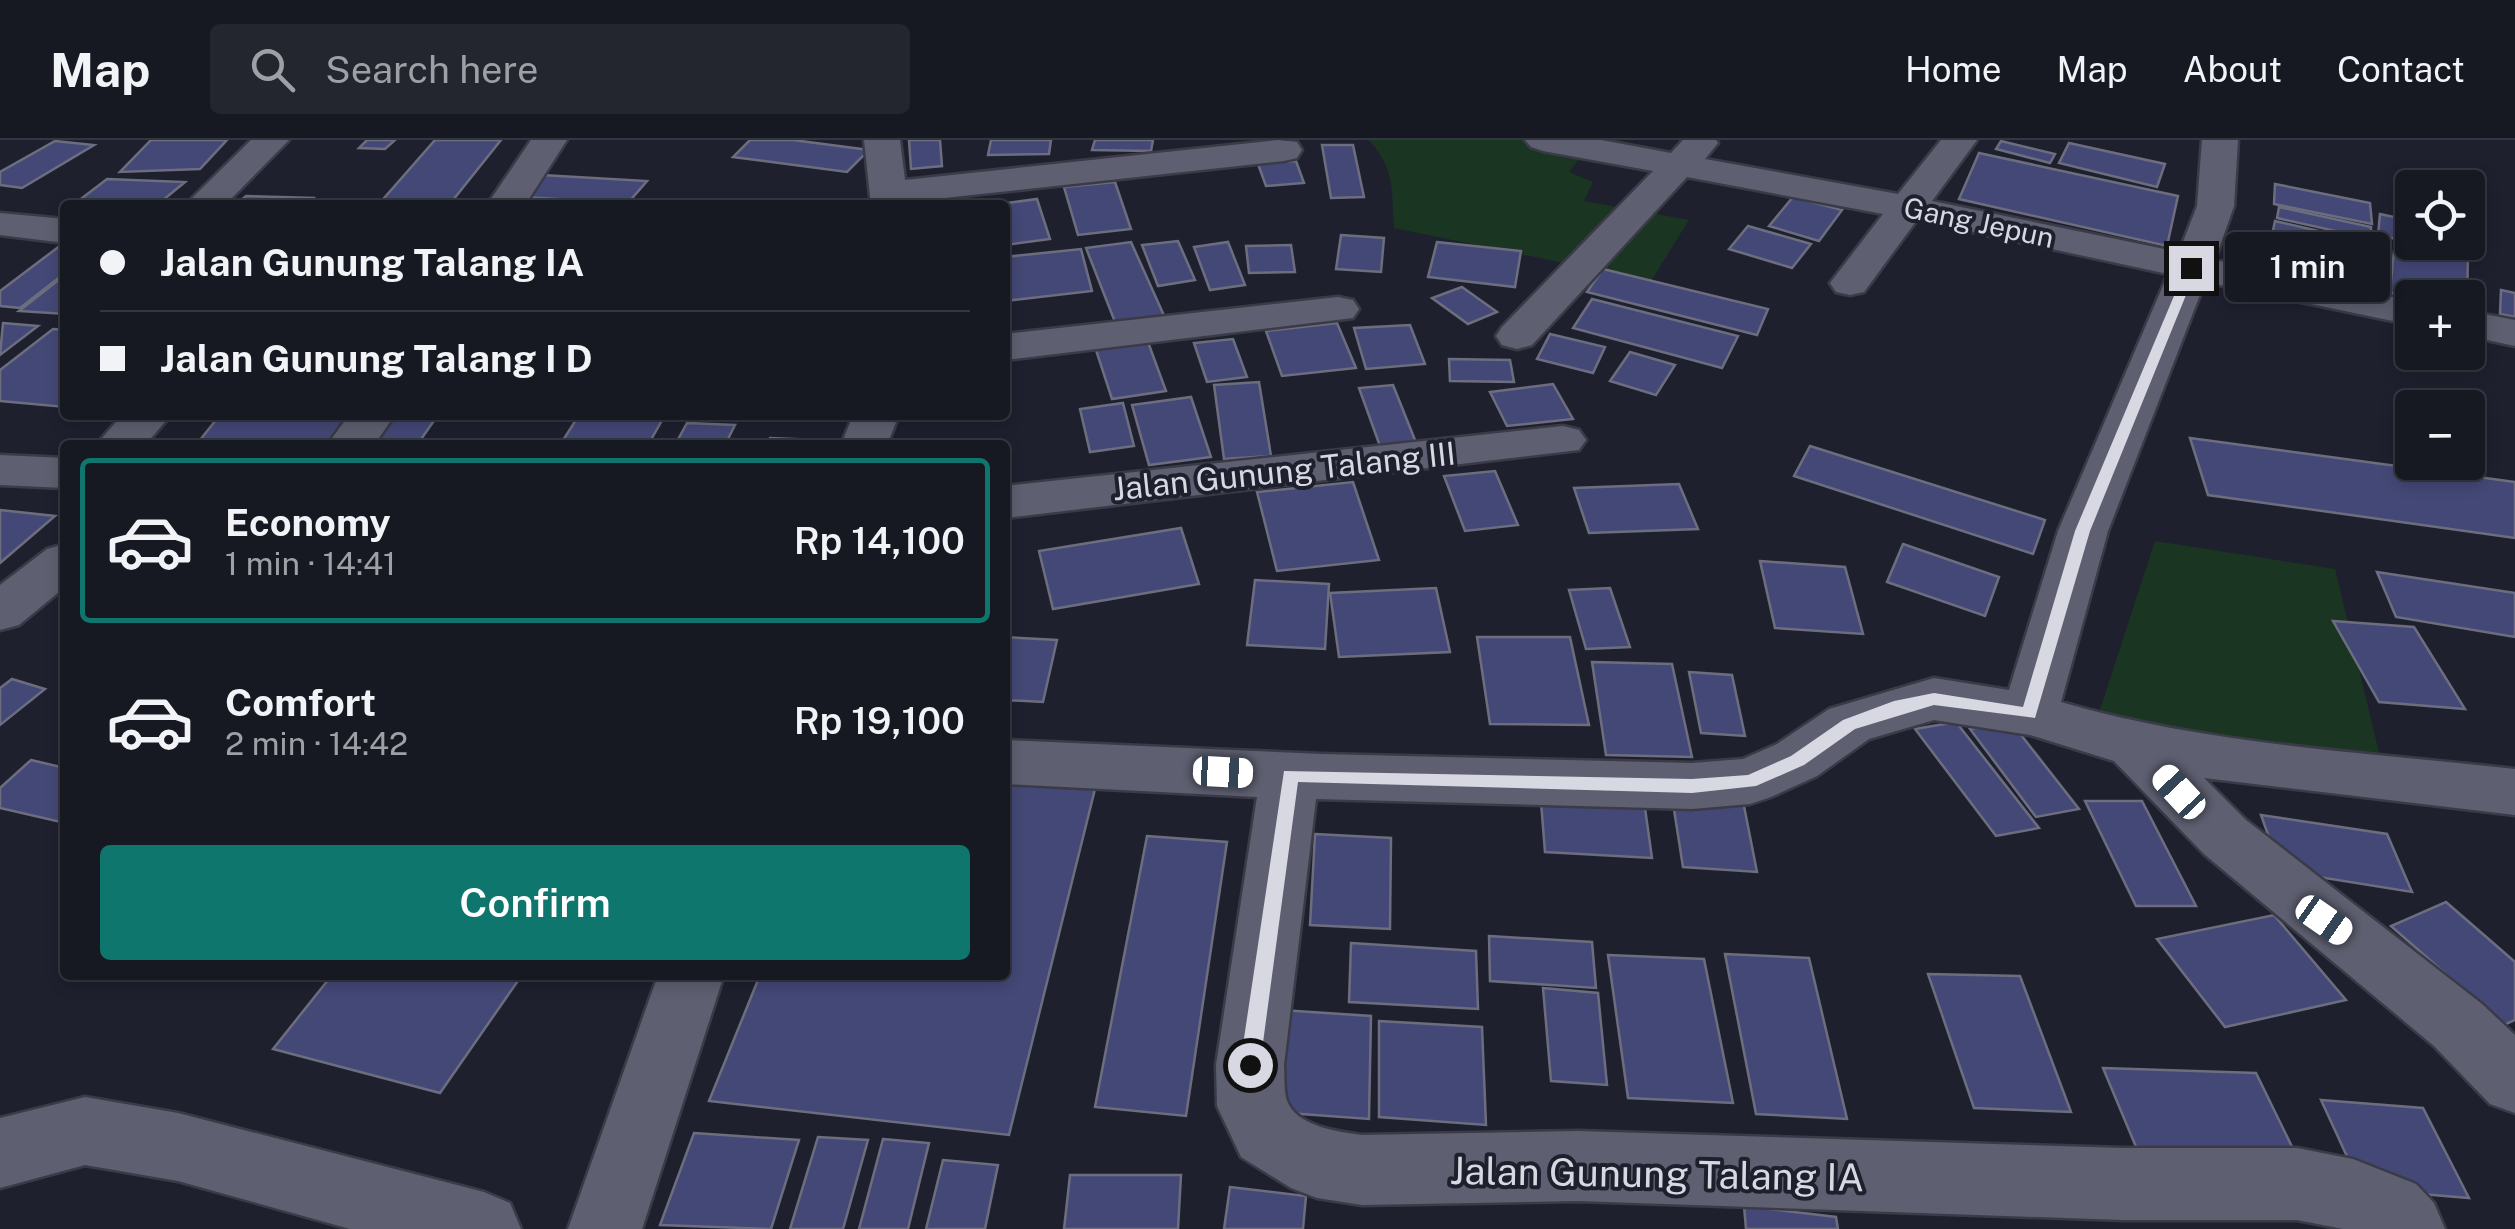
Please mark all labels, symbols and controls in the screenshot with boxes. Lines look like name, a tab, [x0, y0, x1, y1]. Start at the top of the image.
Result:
search box	[210, 24, 910, 114]
text: Map	[50, 41, 150, 98]
icon: search	[245, 42, 300, 97]
text: Search here	[325, 47, 539, 92]
text: Home	[1905, 49, 2002, 90]
text: Map	[2057, 49, 2128, 90]
text: About	[2183, 49, 2282, 90]
text: Contact	[2337, 49, 2465, 90]
map controls	[2395, 170, 2485, 480]
button: locate	[2395, 170, 2485, 260]
street label: Gang Jepun	[1901, 190, 2057, 254]
callout: 1 min	[2226, 233, 2391, 303]
text: Jalan Gunung Talang IA	[160, 240, 584, 285]
route end	[2169, 246, 2214, 291]
text: 1 min	[2269, 248, 2346, 285]
button: +	[2395, 280, 2485, 370]
text: Jalan Gunung Talang I D	[160, 336, 593, 381]
button: −	[2395, 390, 2485, 480]
street label: Jalan Gunung Talang III	[1111, 435, 1457, 507]
icon: car	[105, 496, 195, 586]
text: Economy	[225, 500, 391, 545]
text: Rp 14,100	[794, 518, 965, 563]
text: 1 min · 14:41	[225, 545, 396, 582]
icon: car	[105, 676, 195, 766]
text: Comfort	[225, 680, 376, 725]
text: Rp 19,100	[794, 698, 965, 743]
text: 2 min · 14:42	[225, 725, 408, 762]
car	[1192, 755, 1254, 789]
car	[2148, 760, 2210, 824]
button: Confirm	[100, 845, 970, 960]
car	[2291, 891, 2357, 949]
route start	[1228, 1043, 1273, 1088]
street label: Jalan Gunung Talang IA	[1449, 1148, 1865, 1200]

